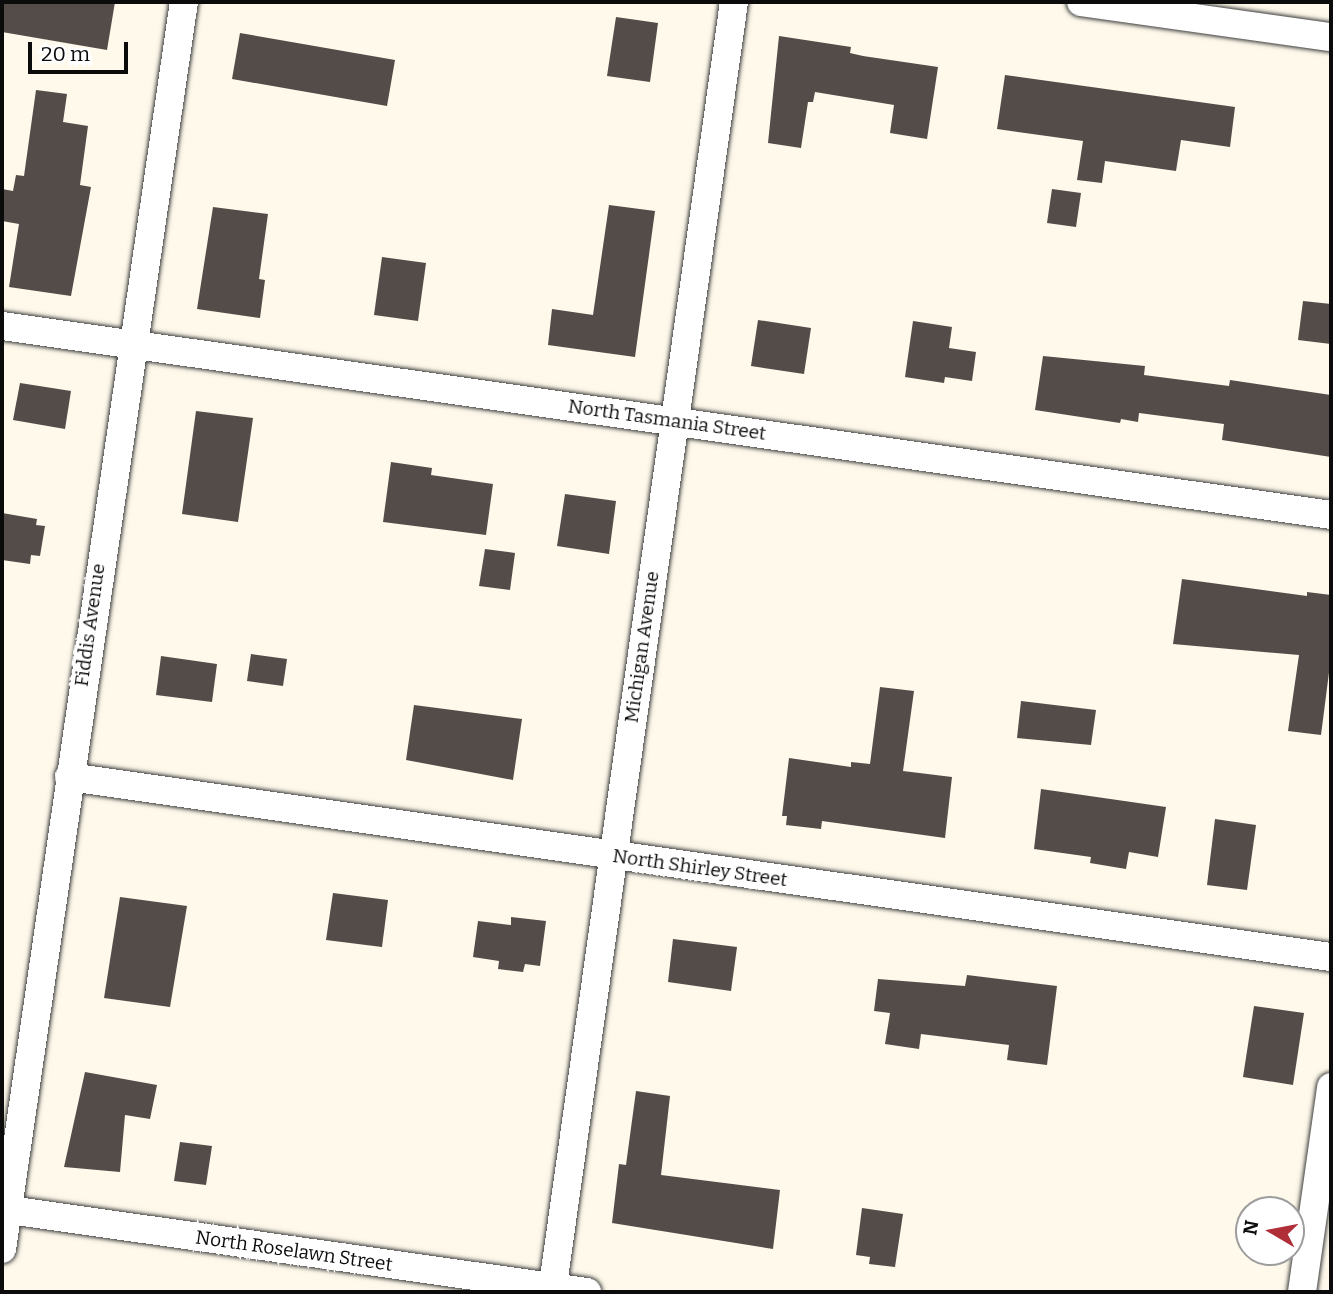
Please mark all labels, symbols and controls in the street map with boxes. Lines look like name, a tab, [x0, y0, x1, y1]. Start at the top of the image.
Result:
scale bar	[32, 28, 131, 72]
text: 20 m	[41, 41, 90, 67]
street label: North Tasmania Street	[567, 395, 767, 445]
street label: Fiddis Avenue	[70, 562, 110, 688]
street label: Michigan Avenue	[620, 570, 664, 724]
street label: North Shirley Street	[611, 844, 789, 892]
north arrow	[1235, 1196, 1305, 1266]
text: N	[1238, 1218, 1263, 1237]
street label: North Roselawn Street	[194, 1226, 394, 1276]

